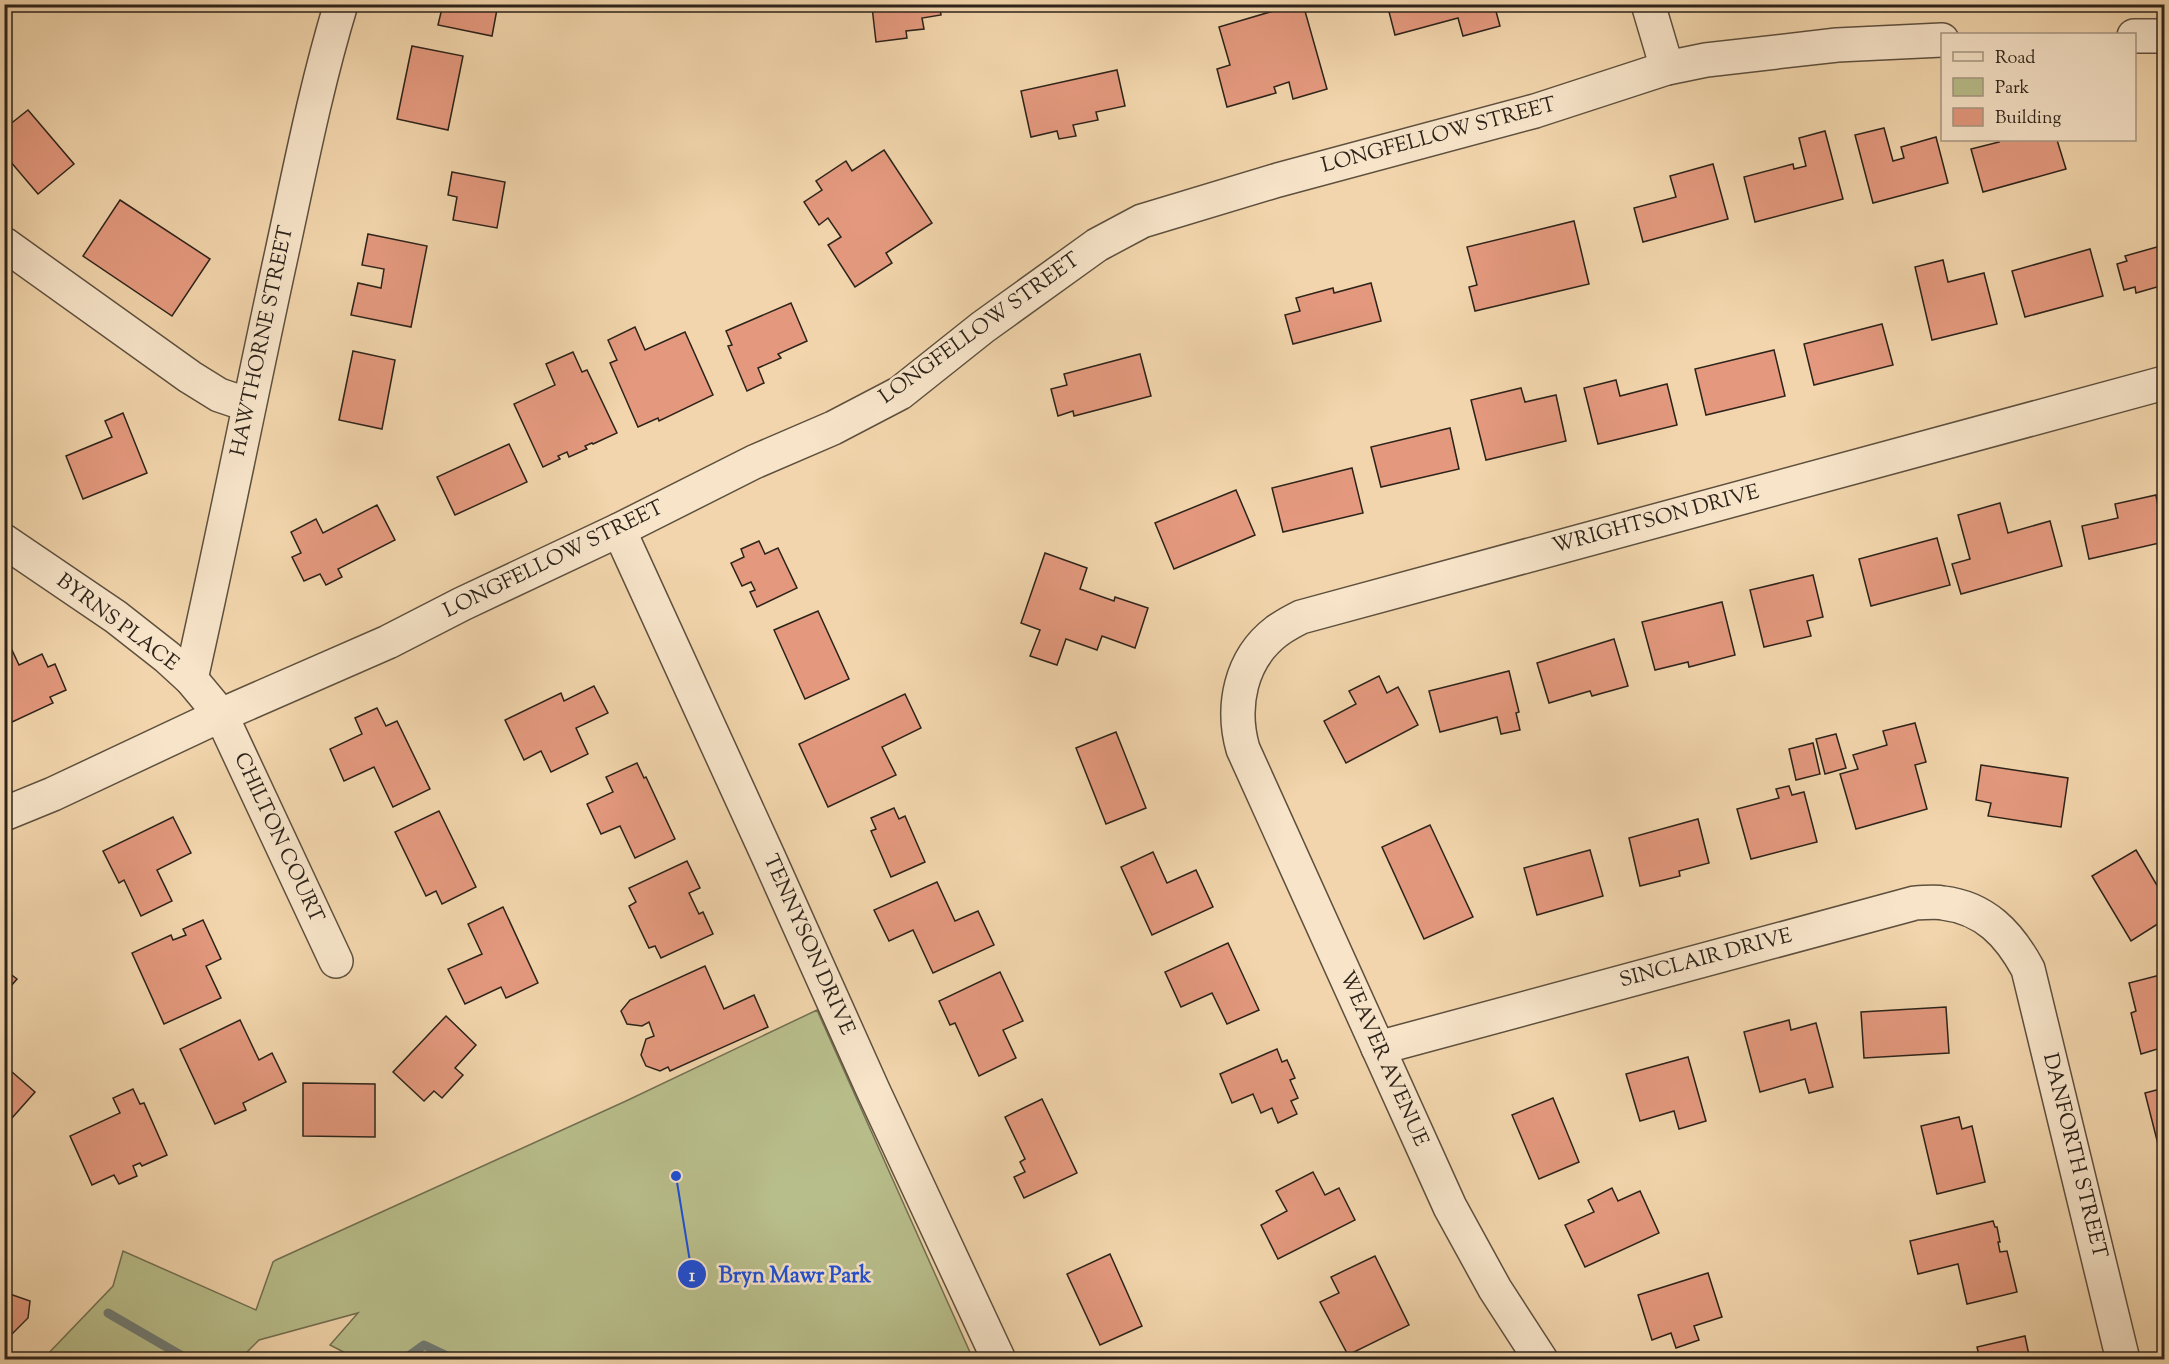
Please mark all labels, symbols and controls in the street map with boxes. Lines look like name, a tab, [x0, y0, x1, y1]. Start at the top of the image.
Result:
legend	[1941, 33, 2136, 141]
text: Road	[1995, 46, 2035, 72]
text: Park	[1995, 76, 2030, 102]
street label: LONGFELLOW STREET	[1318, 90, 1560, 182]
text: Building	[1995, 106, 2061, 132]
street label: HAWTHORNE STREET	[224, 223, 302, 459]
street label: LONGFELLOW STREET	[873, 246, 1087, 412]
street label: WRIGHTSON DRIVE	[1549, 478, 1763, 562]
street label: LONGFELLOW STREET	[439, 493, 669, 626]
street label: BYRNS PLACE	[49, 567, 185, 679]
street label: CHILTON COURT	[225, 748, 331, 928]
street label: TENNYSON DRIVE	[755, 850, 861, 1040]
street label: SINCLAIR DRIVE	[1616, 921, 1796, 996]
street label: WEAVER AVENUE	[1331, 966, 1435, 1152]
street label: DANFORTH STREET	[2034, 1050, 2114, 1262]
callout: Bryn Mawr Park	[677, 1254, 884, 1294]
text: Bryn Mawr Park	[719, 1261, 871, 1293]
text: 1	[689, 1264, 696, 1290]

